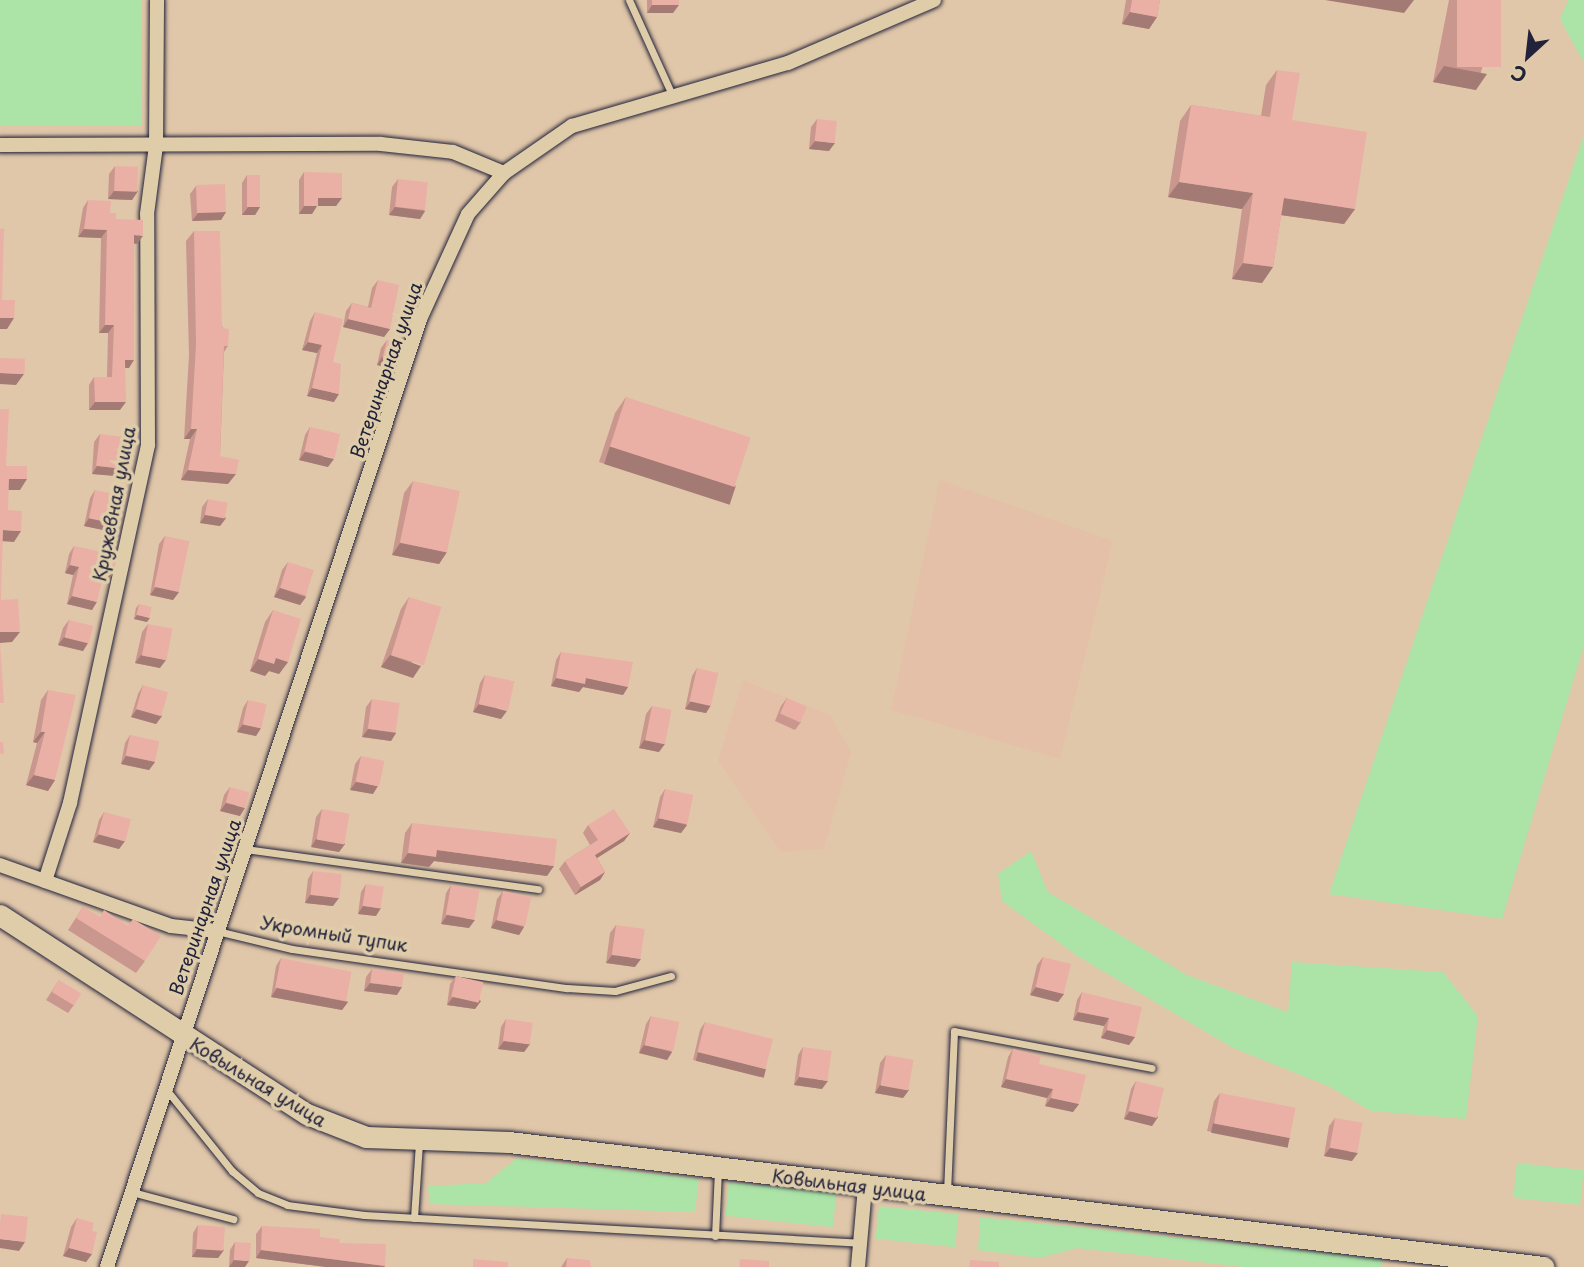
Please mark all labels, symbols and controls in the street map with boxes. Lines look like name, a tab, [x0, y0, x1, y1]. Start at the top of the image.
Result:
north arrow	[1493, 21, 1563, 91]
text: С	[1506, 59, 1531, 90]
street label: Ветеринарная улица	[345, 278, 427, 462]
street label: Кружевная улица	[88, 424, 140, 584]
street label: Ветеринарная улица	[164, 815, 246, 999]
street label: Укромный тупик	[259, 912, 409, 956]
street label: Ковыльная улица	[185, 1032, 331, 1132]
street label: Ковыльная улица	[770, 1165, 928, 1205]

